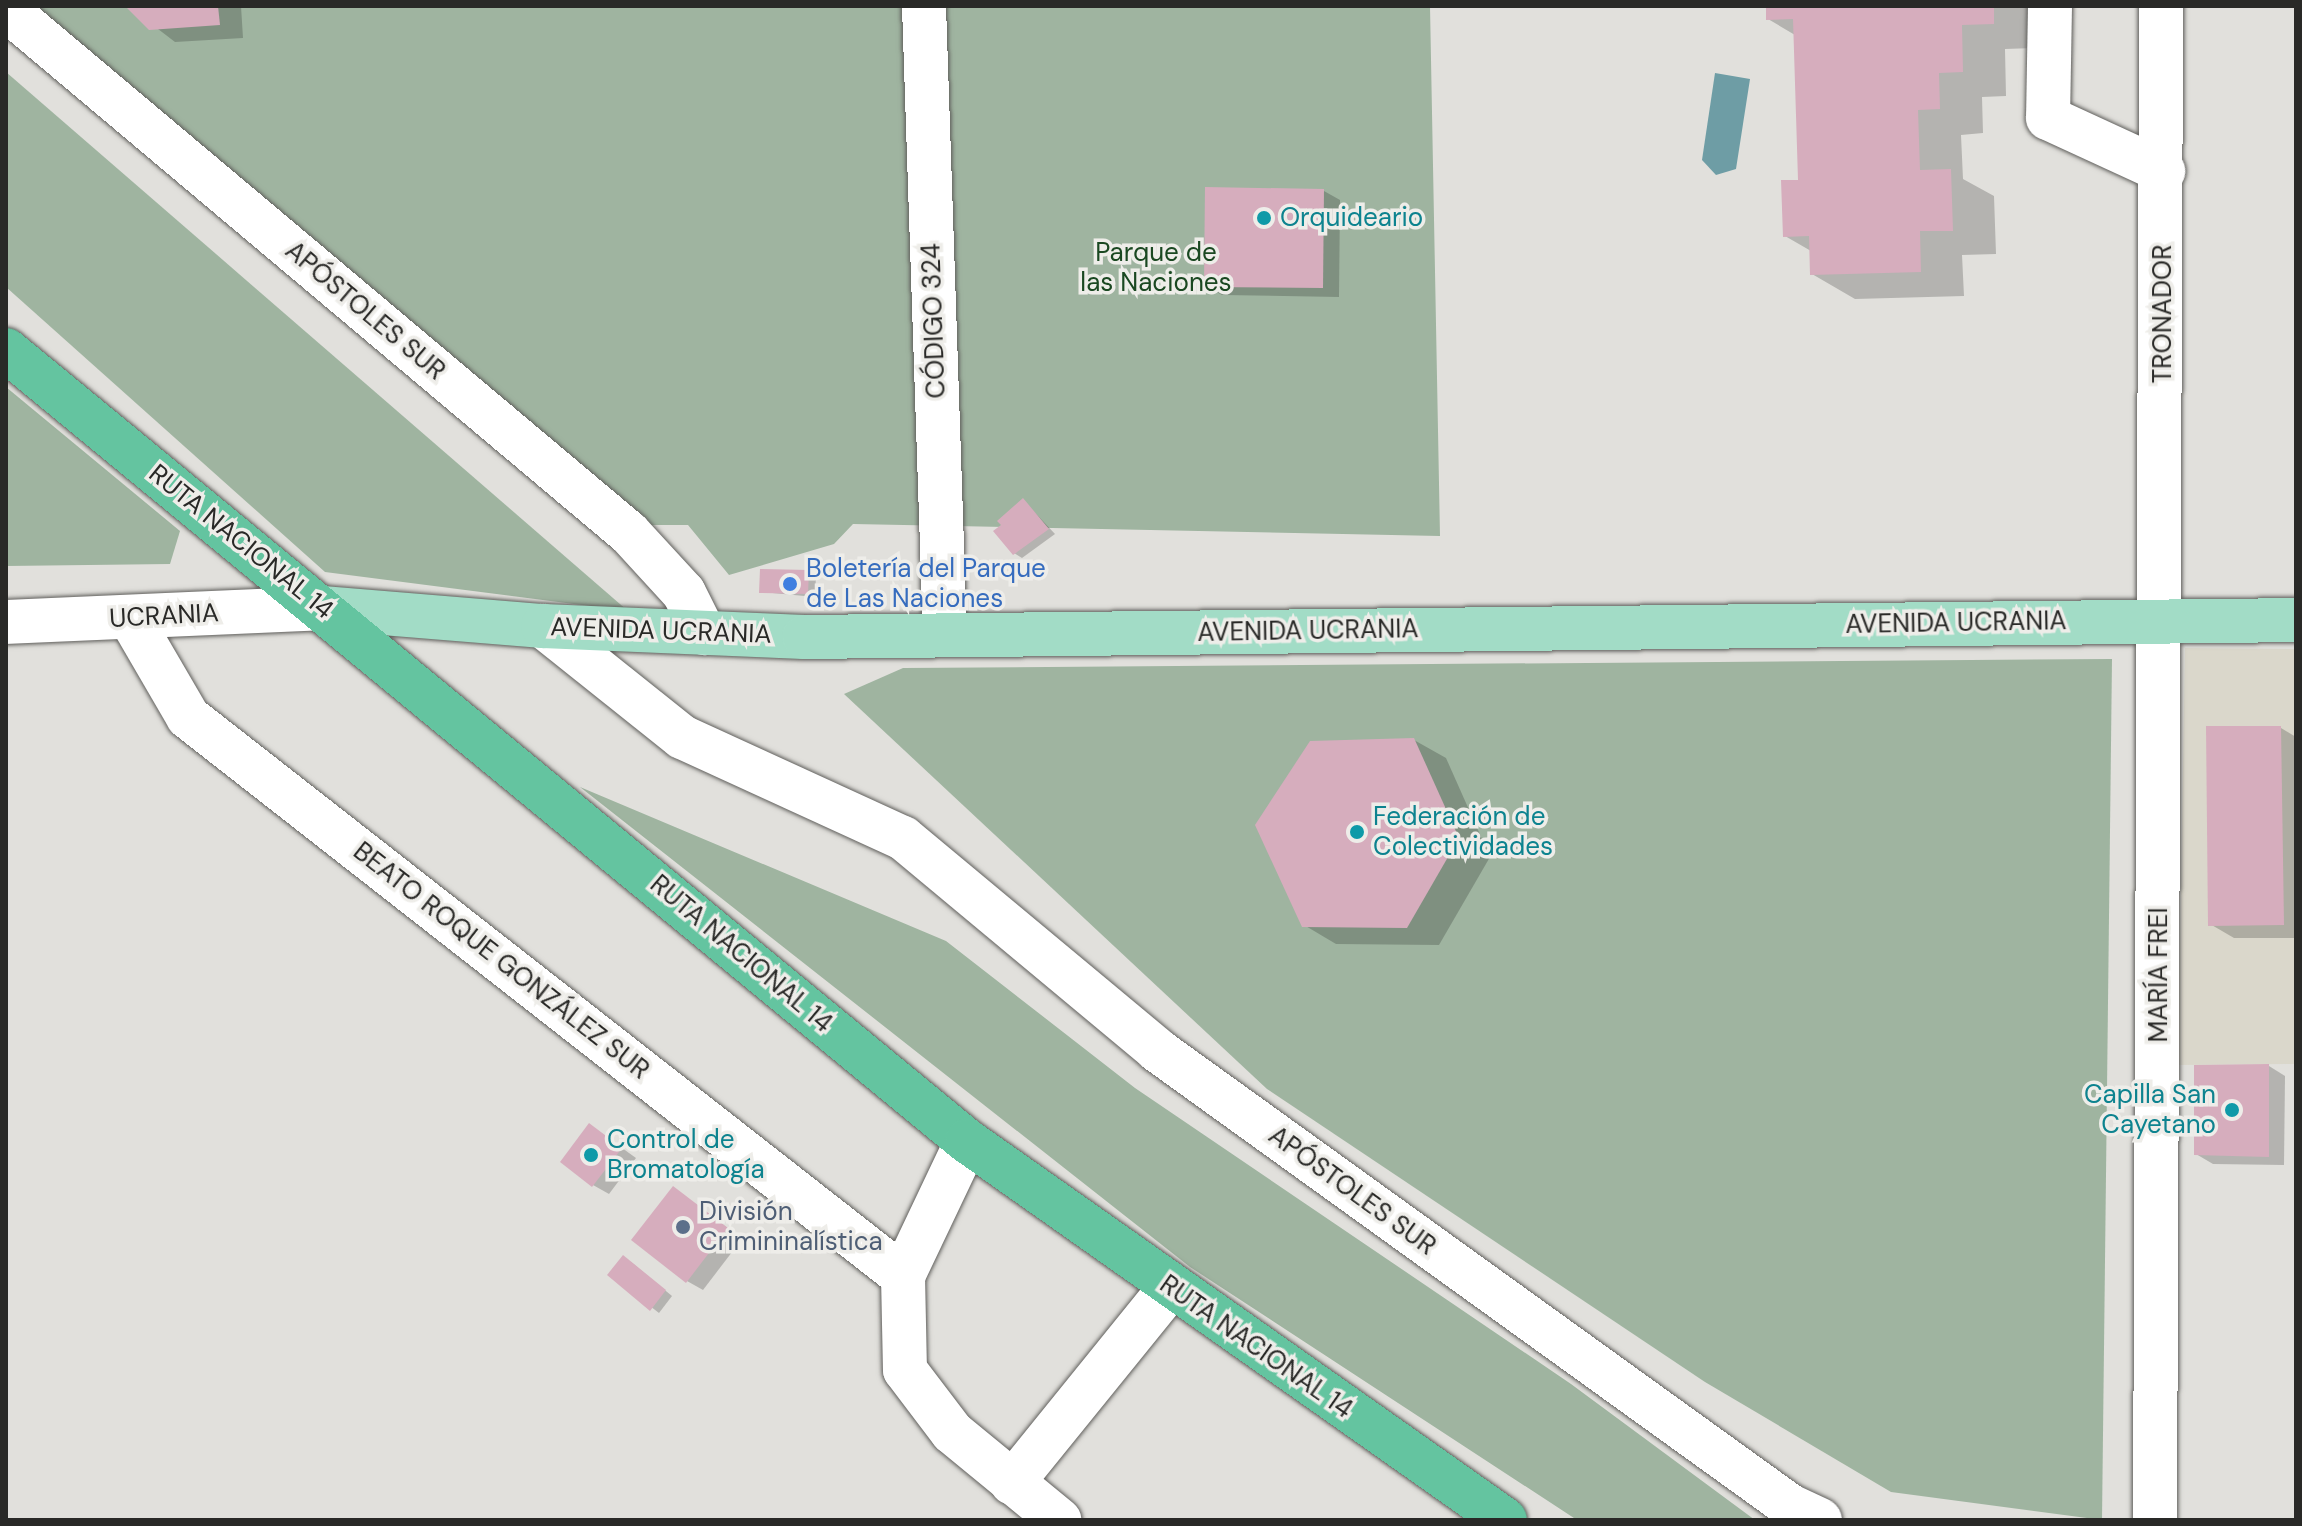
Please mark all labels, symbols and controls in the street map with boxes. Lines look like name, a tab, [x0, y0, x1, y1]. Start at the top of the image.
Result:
place label: Orquideario	[1280, 202, 1423, 234]
marker: Orquideario	[1255, 209, 1273, 227]
street label: APÓSTOLES SUR	[279, 235, 451, 387]
park label: Parque de las Naciones	[1080, 237, 1232, 298]
street label: CÓDIGO 324	[916, 243, 952, 399]
street label: TRONADOR	[2147, 245, 2179, 383]
street label: RUTA NACIONAL 14	[143, 458, 339, 626]
place label: Boletería del Parque de Las Naciones	[806, 553, 1046, 614]
marker: Boletería del Parque de Las Naciones	[781, 575, 799, 593]
street label: UCRANIA	[108, 598, 220, 634]
street label: AVENIDA UCRANIA	[1845, 605, 2067, 641]
street label: AVENIDA UCRANIA	[550, 612, 772, 650]
street label: AVENIDA UCRANIA	[1197, 613, 1419, 649]
place label: Federación de Colectividades	[1373, 801, 1553, 862]
marker: Federación de Colectividades	[1348, 823, 1366, 841]
street label: BEATO ROQUE GONZÁLEZ SUR	[347, 836, 655, 1086]
street label: RUTA NACIONAL 14	[644, 869, 838, 1039]
street label: MARÍA FREI	[2143, 908, 2175, 1042]
place label: Capilla San Cayetano	[2084, 1079, 2216, 1140]
marker: Capilla San Cayetano	[2223, 1101, 2241, 1119]
street label: APÓSTOLES SUR	[1262, 1120, 1442, 1262]
place label: Control de Bromatología	[607, 1124, 765, 1186]
marker: Control de Bromatología	[582, 1146, 600, 1164]
place label: División Crimininalística	[699, 1196, 883, 1258]
marker: División Crimininalística	[674, 1218, 692, 1236]
street label: RUTA NACIONAL 14	[1154, 1269, 1358, 1425]

